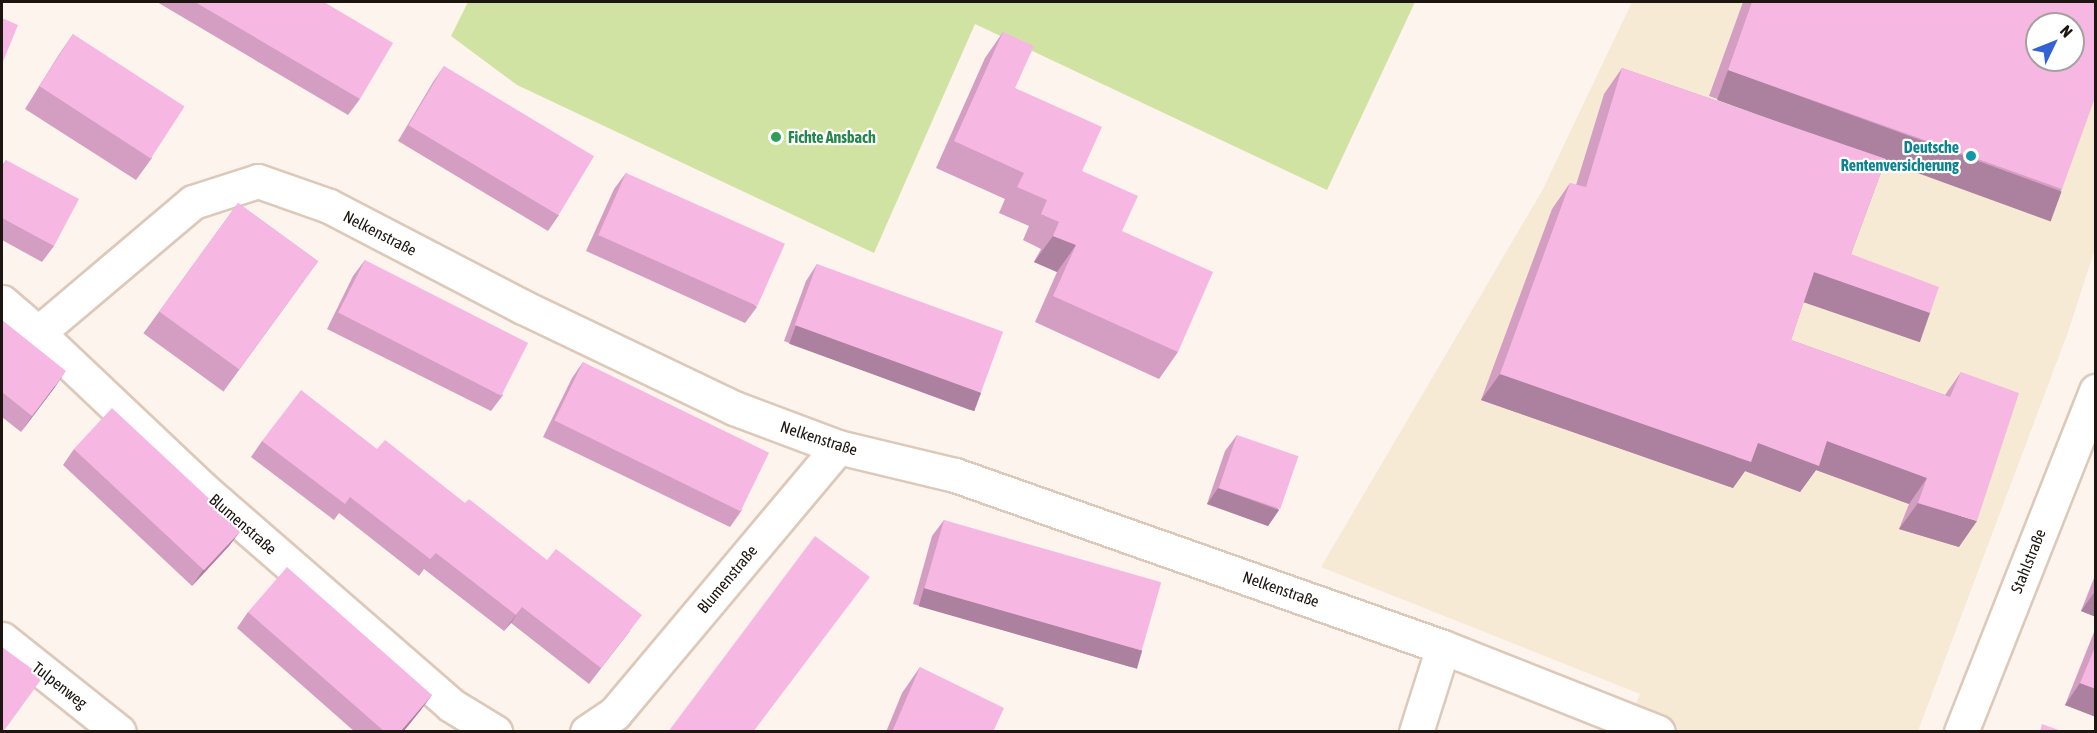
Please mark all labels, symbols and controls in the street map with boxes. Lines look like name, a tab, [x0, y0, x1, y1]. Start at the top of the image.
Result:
north arrow	[2025, 12, 2085, 72]
text: N	[2057, 21, 2077, 41]
place label: Fichte Ansbach	[788, 127, 876, 147]
marker: Fichte Ansbach	[769, 130, 783, 144]
place label: Deutsche Rentenversicherung	[1841, 137, 1959, 175]
marker: Deutsche Rentenversicherung	[1964, 149, 1978, 163]
street label: Nelkenstraße	[340, 206, 420, 260]
street label: Nelkenstraße	[778, 417, 860, 459]
street label: Blumenstraße	[205, 490, 281, 558]
street label: Stahlstraße	[2006, 526, 2050, 596]
street label: Blumenstraße	[693, 541, 761, 617]
street label: Nelkenstraße	[1240, 567, 1322, 611]
street label: Tulpenweg	[29, 658, 91, 712]

